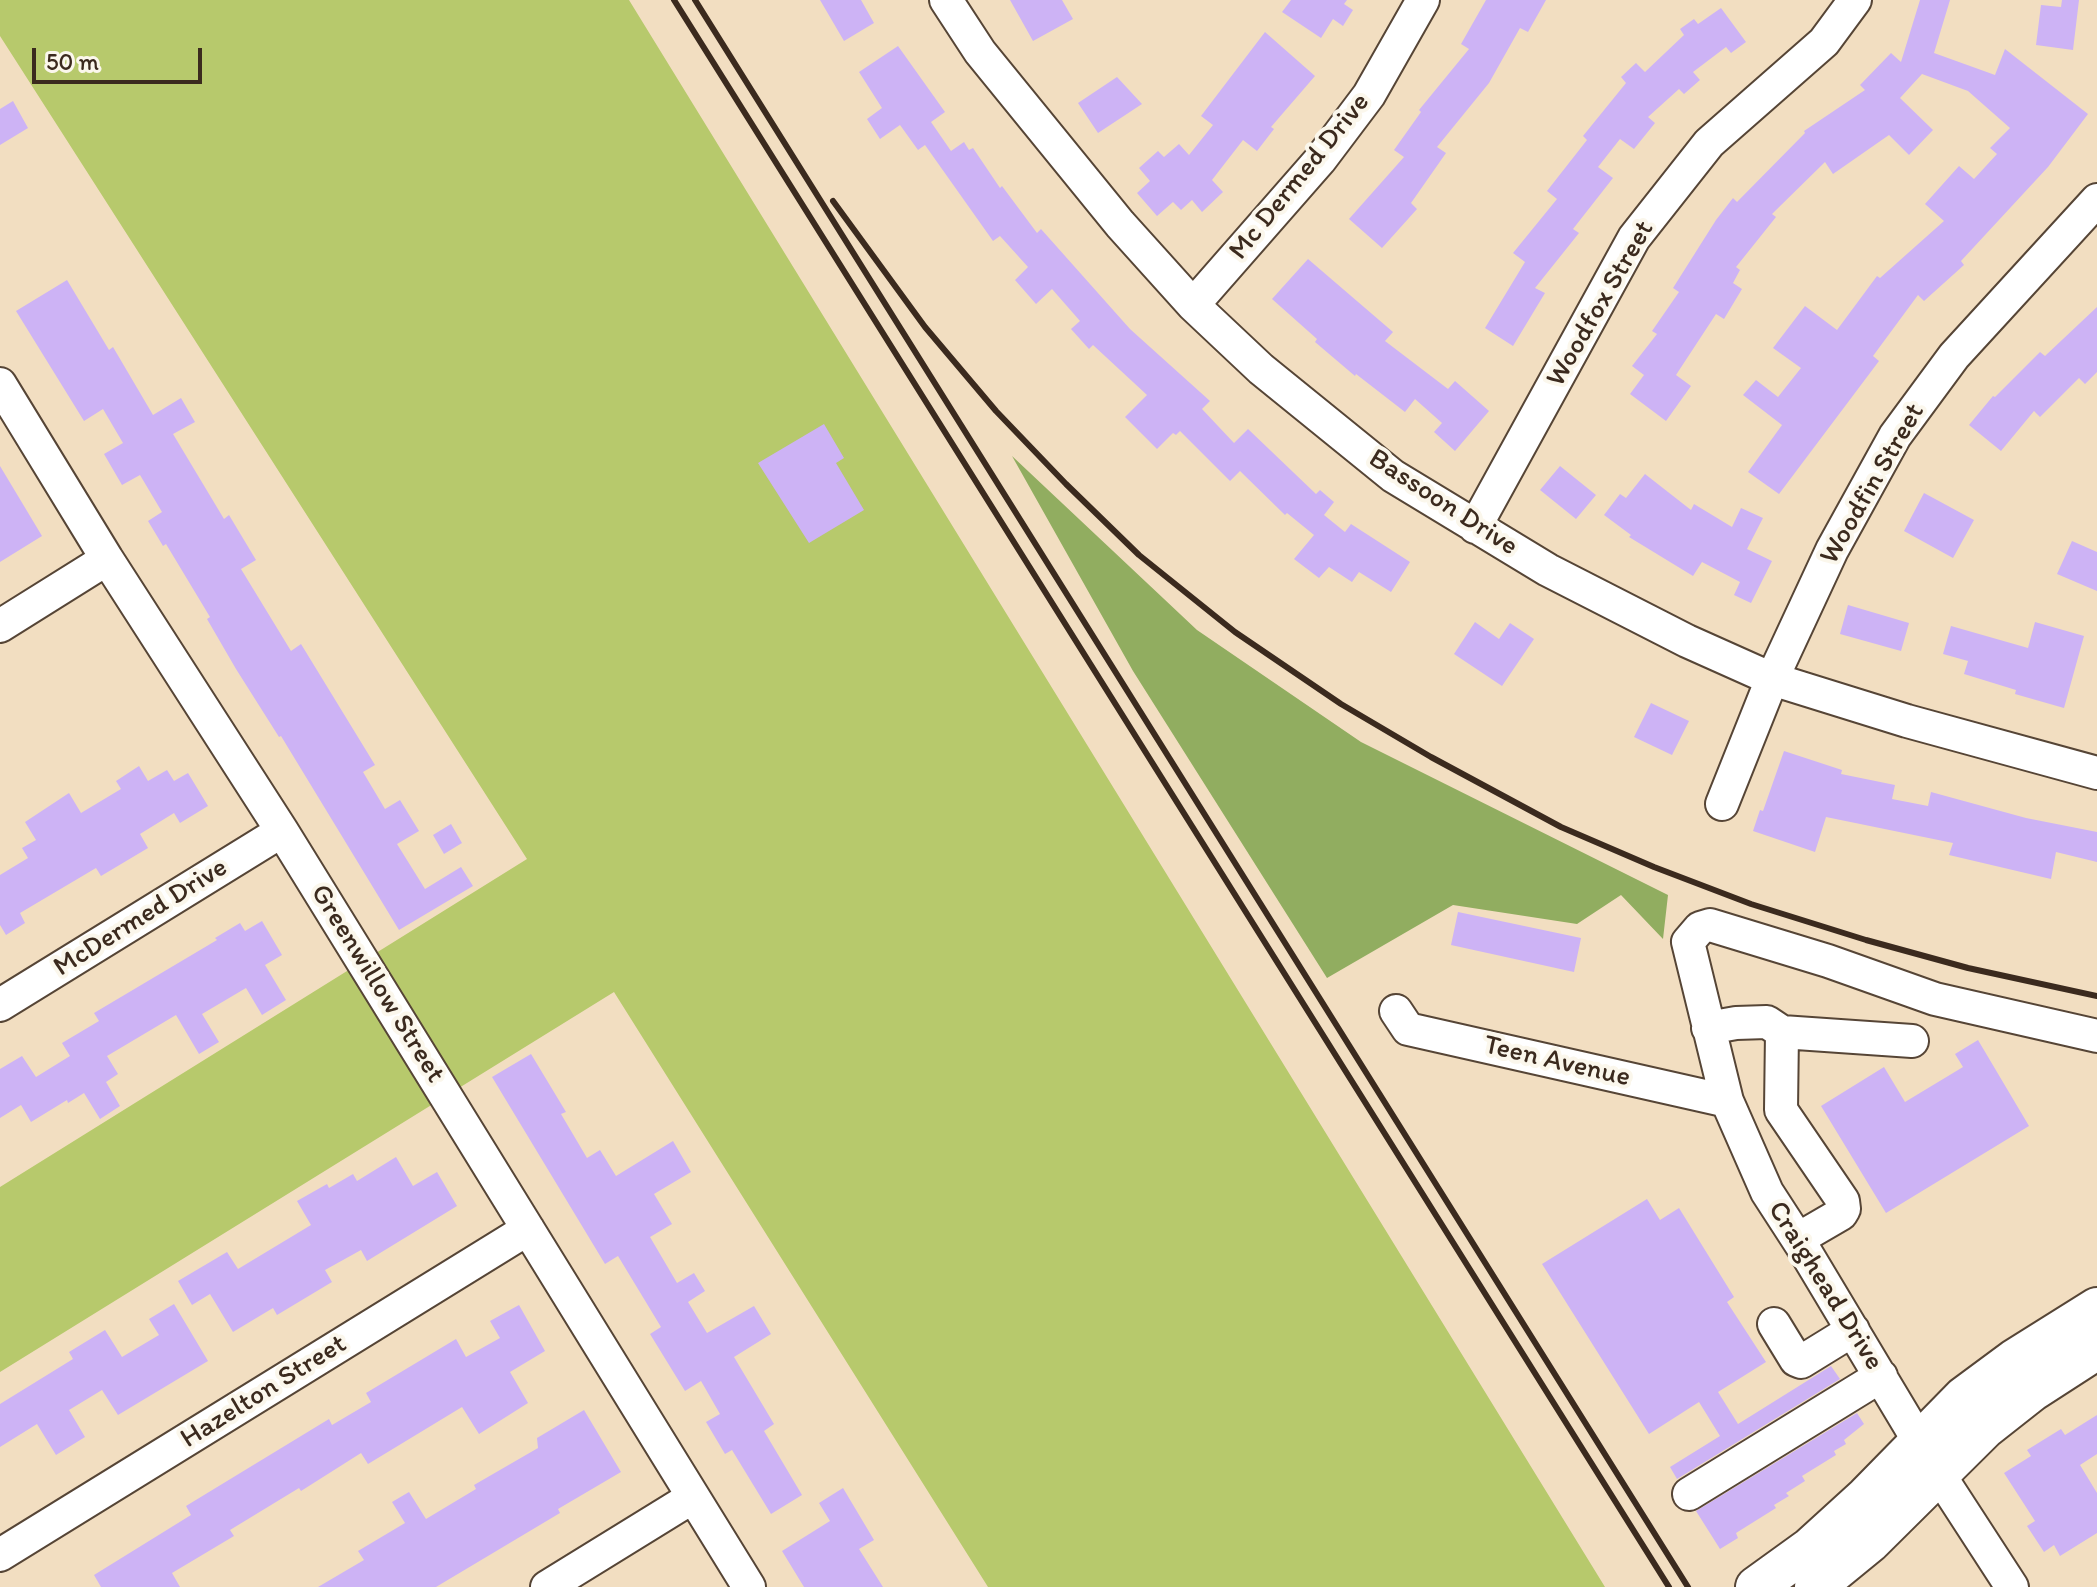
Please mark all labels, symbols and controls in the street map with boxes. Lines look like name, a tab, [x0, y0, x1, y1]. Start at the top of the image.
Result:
scale bar	[36, 32, 206, 82]
text: 50 m	[46, 47, 99, 76]
street label: Mc Dermed Drive	[1222, 87, 1378, 267]
street label: Woodfox Street	[1540, 215, 1662, 393]
street label: Woodfin Street	[1813, 398, 1933, 570]
street label: Bassoon Drive	[1362, 442, 1524, 564]
street label: McDermed Drive	[48, 851, 234, 985]
street label: Greenwillow Street	[302, 879, 452, 1089]
street label: Teen Avenue	[1480, 1029, 1634, 1095]
street label: Craighead Drive	[1760, 1195, 1890, 1377]
street label: Hazelton Street	[175, 1328, 353, 1456]

